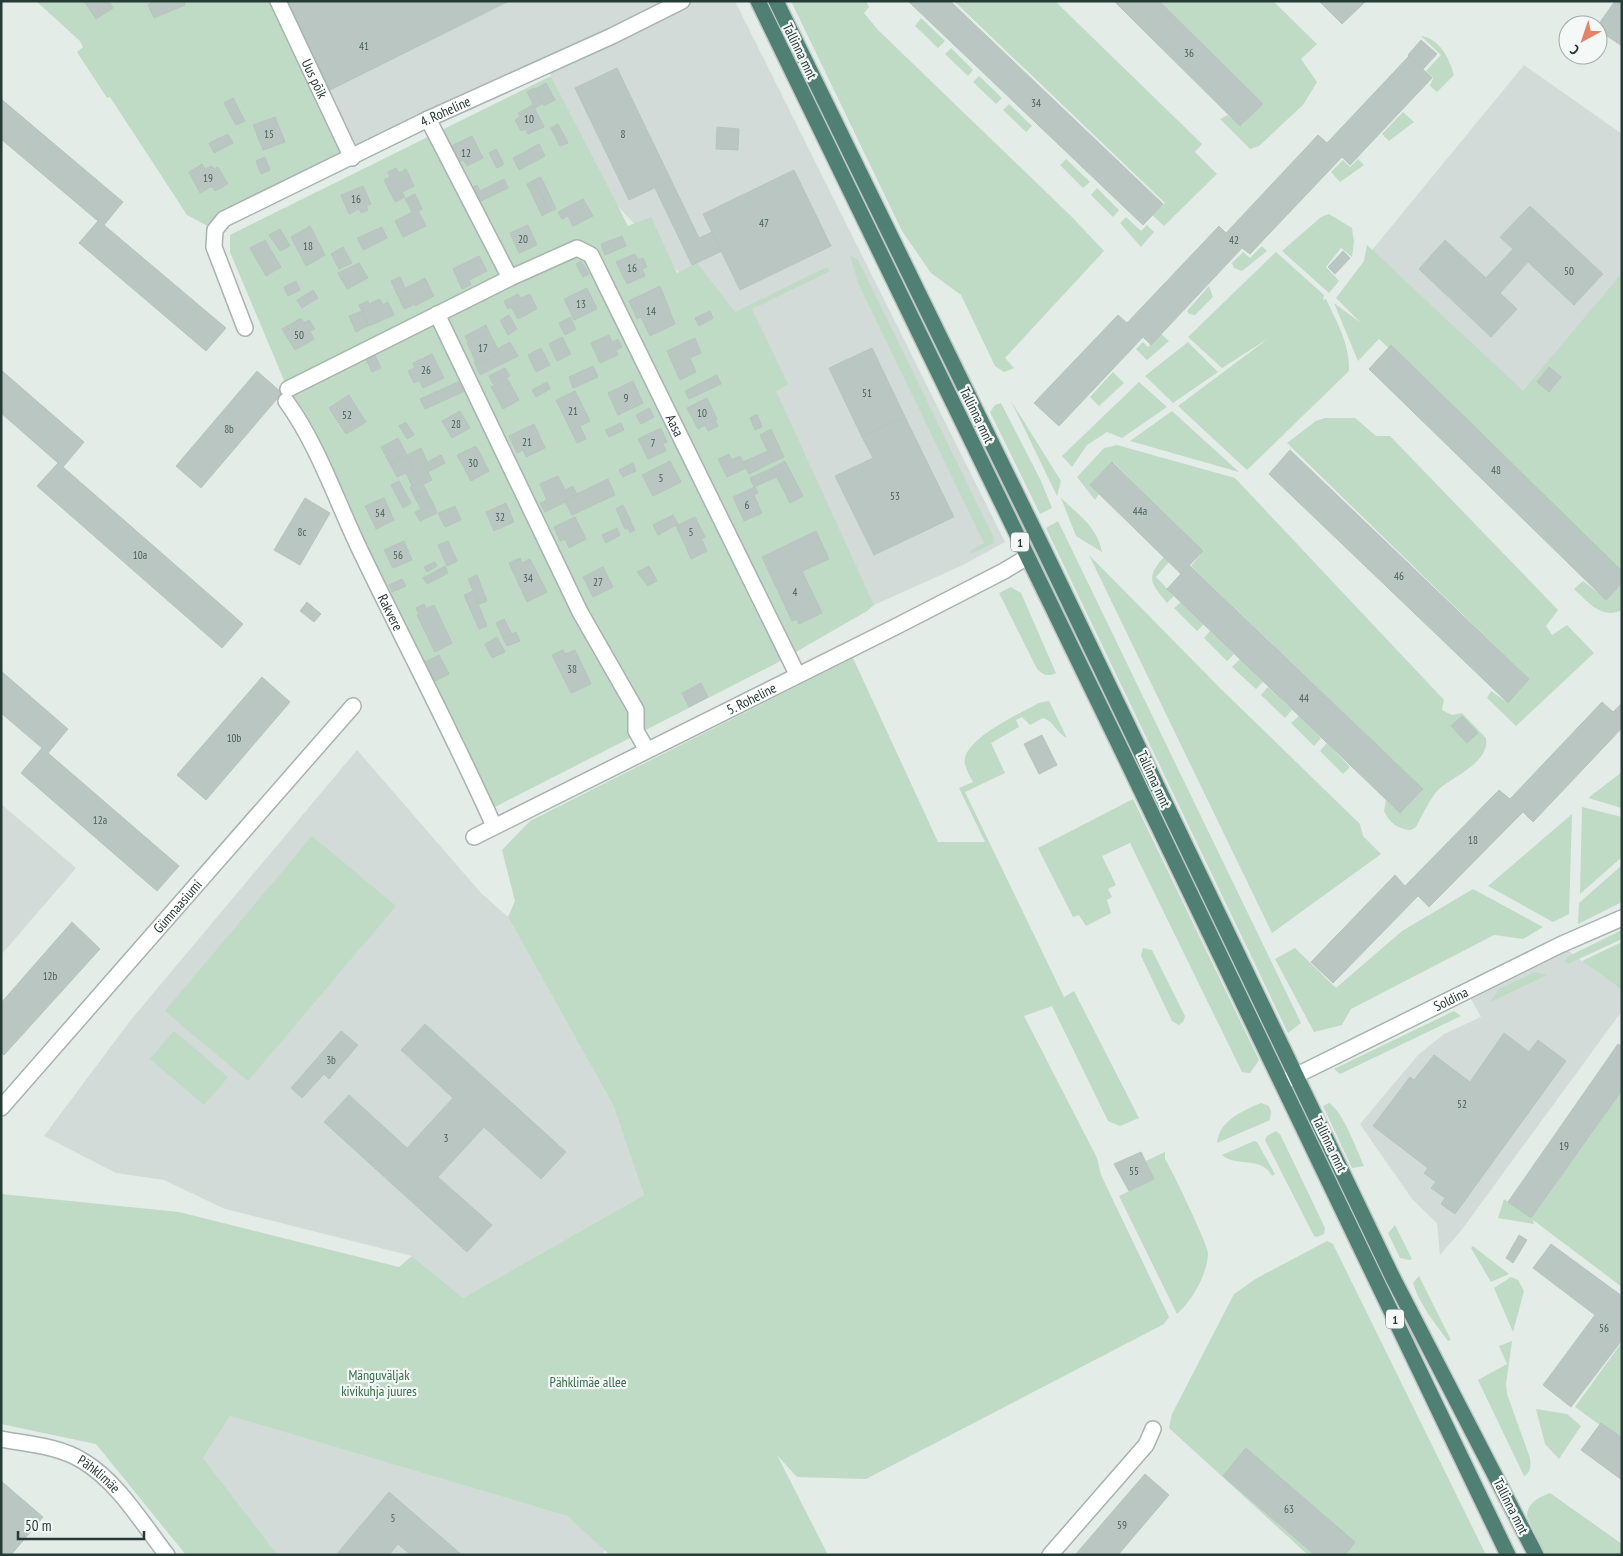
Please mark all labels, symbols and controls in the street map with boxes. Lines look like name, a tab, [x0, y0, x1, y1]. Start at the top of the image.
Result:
north arrow	[1558, 15, 1608, 65]
street label: Tallinna mnt	[779, 20, 821, 82]
house number: 41	[359, 39, 369, 53]
text: С	[1566, 41, 1583, 59]
house number: 36	[1184, 46, 1194, 60]
street label: Uus põik	[298, 56, 332, 102]
street label: 4. Roheline	[417, 92, 473, 131]
house number: 34	[1031, 96, 1041, 110]
house number: 10	[524, 112, 534, 126]
house number: 15	[264, 127, 274, 141]
house number: 8	[621, 127, 626, 141]
house number: 12	[461, 146, 471, 160]
house number: 19	[203, 171, 213, 185]
house number: 16	[351, 192, 361, 206]
house number: 47	[759, 216, 769, 230]
house number: 20	[518, 232, 528, 246]
house number: 42	[1229, 233, 1239, 247]
house number: 18	[303, 239, 313, 253]
house number: 16	[627, 261, 637, 275]
house number: 50	[1564, 264, 1574, 278]
house number: 13	[576, 297, 586, 311]
house number: 14	[646, 304, 656, 318]
house number: 50	[294, 328, 304, 342]
house number: 17	[478, 341, 488, 355]
house number: 26	[421, 363, 431, 377]
street label: Tallinna mnt	[956, 384, 998, 446]
house number: 51	[862, 386, 872, 400]
house number: 9	[624, 391, 629, 405]
house number: 21	[568, 404, 578, 418]
house number: 10	[697, 406, 707, 420]
house number: 52	[342, 408, 352, 422]
street label: Aasa	[662, 411, 688, 440]
house number: 28	[451, 417, 461, 431]
house number: 8b	[224, 422, 234, 436]
house number: 21	[522, 435, 532, 449]
house number: 7	[651, 436, 656, 450]
house number: 30	[468, 456, 478, 470]
house number: 48	[1491, 463, 1501, 477]
house number: 5	[659, 471, 664, 485]
house number: 53	[890, 489, 900, 503]
house number: 6	[745, 498, 750, 512]
house number: 44a	[1133, 504, 1147, 518]
house number: 54	[375, 506, 385, 520]
house number: 32	[495, 510, 505, 524]
house number: 8c	[298, 525, 307, 539]
house number: 5	[689, 525, 694, 539]
road number: 1	[1011, 532, 1029, 552]
house number: 10a	[133, 548, 147, 562]
house number: 56	[393, 548, 403, 562]
house number: 46	[1394, 569, 1404, 583]
house number: 34	[523, 571, 533, 585]
house number: 27	[593, 575, 603, 589]
house number: 4	[793, 585, 798, 599]
street label: Rakvere	[374, 591, 407, 634]
house number: 38	[567, 662, 577, 676]
street label: 5. Roheline	[724, 679, 779, 719]
house number: 44	[1299, 691, 1309, 705]
house number: 10b	[227, 731, 242, 745]
street label: Tallinna mnt	[1133, 748, 1175, 810]
house number: 12a	[93, 813, 107, 827]
house number: 18	[1468, 833, 1478, 847]
street label: Gümnaasiumi	[149, 876, 206, 937]
house number: 12b	[43, 969, 58, 983]
street label: Soldina	[1431, 983, 1471, 1015]
house number: 3b	[326, 1053, 336, 1067]
house number: 52	[1457, 1097, 1467, 1111]
street label: Tallinna mnt	[1309, 1113, 1351, 1175]
house number: 3	[444, 1131, 449, 1145]
house number: 19	[1559, 1139, 1569, 1153]
house number: 55	[1129, 1164, 1139, 1178]
road number: 1	[1386, 1310, 1404, 1328]
house number: 56	[1599, 1321, 1609, 1335]
park label: Mänguväljak kivikuhja juures	[341, 1366, 417, 1400]
park label: Pähklimäe allee	[550, 1373, 627, 1391]
street label: Pähklimäe	[74, 1451, 124, 1497]
street label: Tallinna mnt	[1489, 1475, 1533, 1537]
house number: 63	[1284, 1502, 1294, 1516]
scale bar	[18, 1508, 144, 1540]
house number: 5	[391, 1511, 396, 1525]
text: 50 m	[25, 1516, 51, 1535]
house number: 59	[1117, 1518, 1127, 1532]

